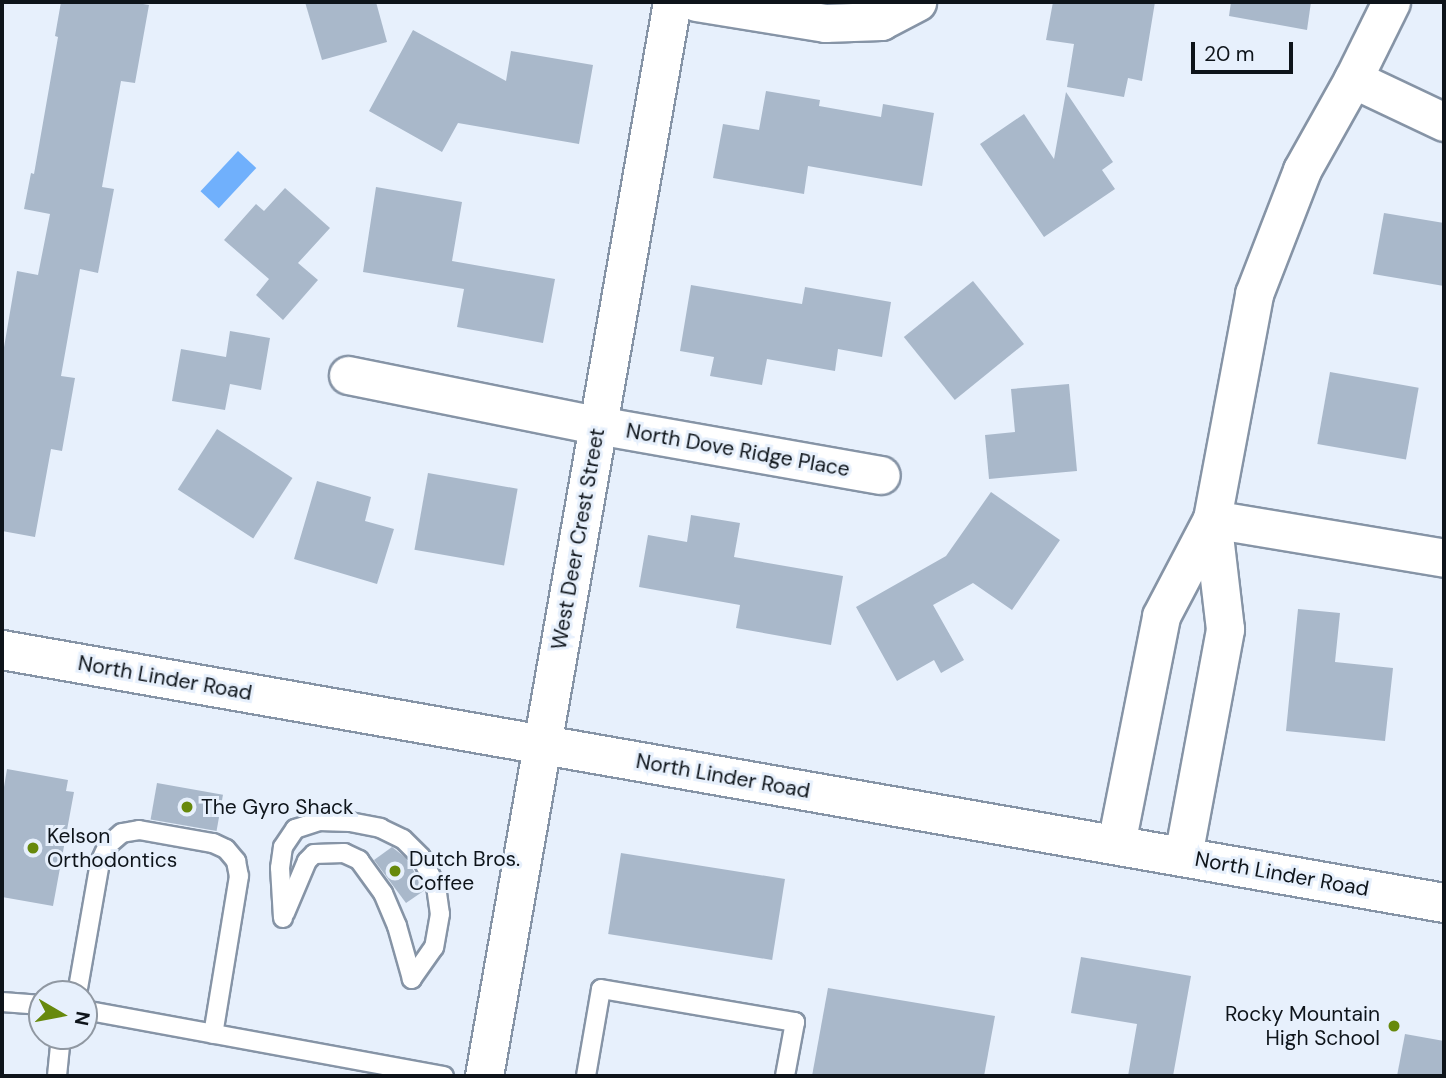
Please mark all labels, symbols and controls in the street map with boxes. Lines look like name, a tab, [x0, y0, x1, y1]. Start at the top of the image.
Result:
scale bar	[1194, 28, 1296, 72]
text: 20 m	[1204, 40, 1255, 68]
street label: North Dove Ridge Place	[624, 418, 852, 482]
street label: West Deer Crest Street	[546, 426, 610, 652]
street label: North Linder Road	[76, 650, 254, 706]
street label: North Linder Road	[634, 748, 812, 804]
place label: The Gyro Shack	[201, 794, 354, 820]
marker: The Gyro Shack	[179, 799, 195, 815]
place label: Kelson Orthodontics	[47, 823, 177, 873]
marker: Kelson Orthodontics	[25, 840, 41, 856]
place label: Dutch Bros. Coffee	[409, 846, 520, 896]
street label: North Linder Road	[1193, 846, 1371, 902]
marker: Dutch Bros. Coffee	[387, 863, 403, 879]
north arrow	[28, 980, 98, 1050]
place label: Rocky Mountain High School	[1225, 1001, 1380, 1051]
text: N	[69, 1009, 96, 1027]
marker: Rocky Mountain High School	[1386, 1018, 1402, 1034]

